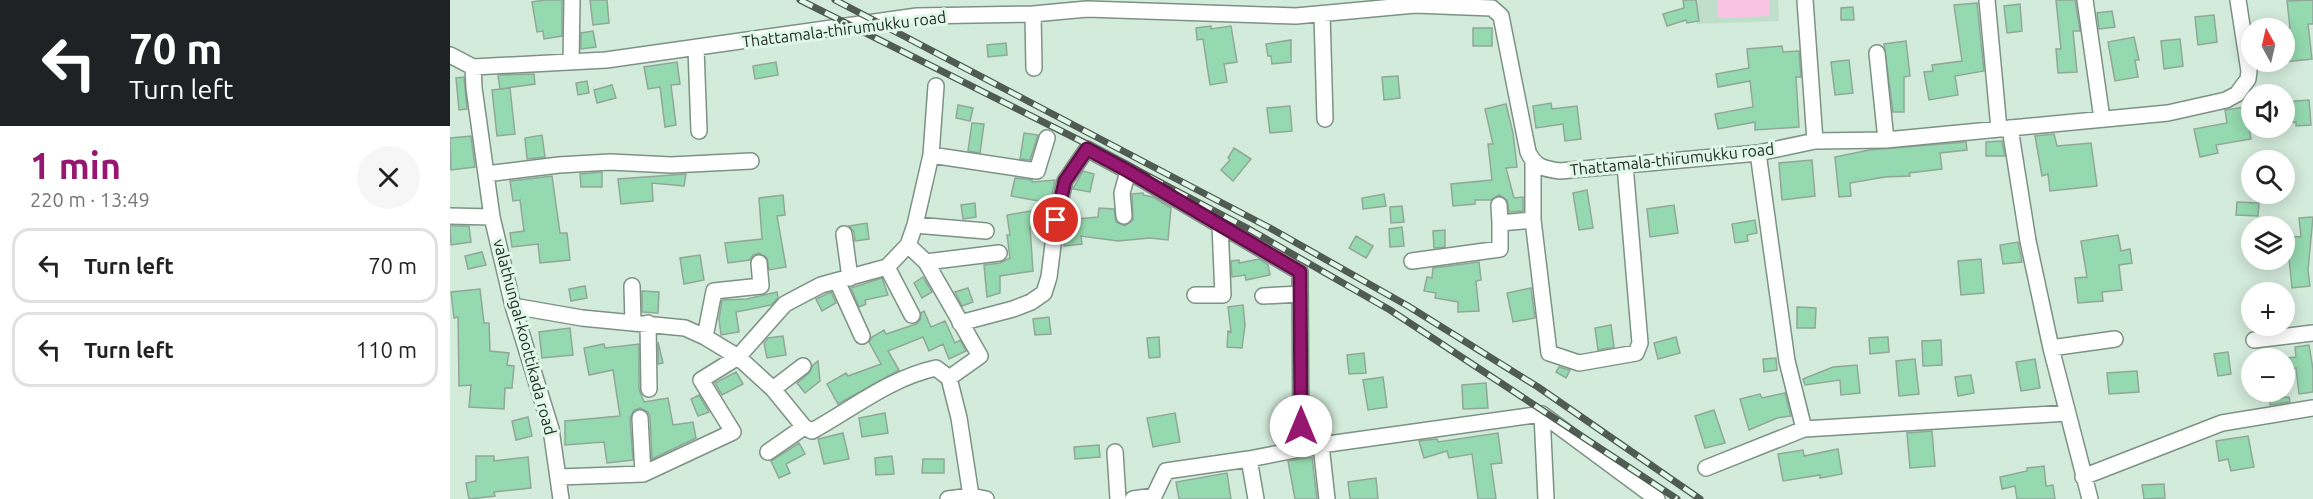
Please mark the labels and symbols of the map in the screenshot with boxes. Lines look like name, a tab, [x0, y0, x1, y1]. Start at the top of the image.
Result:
street label: Thattamala-thirumukku road	[741, 8, 947, 50]
north arrow	[2241, 18, 2295, 72]
street label: Thattamala-thirumukku road	[1569, 139, 1775, 179]
pin	[1030, 194, 1081, 245]
street label: valathungal-koottikada road	[490, 237, 560, 437]
position arrow	[1269, 394, 1333, 458]

